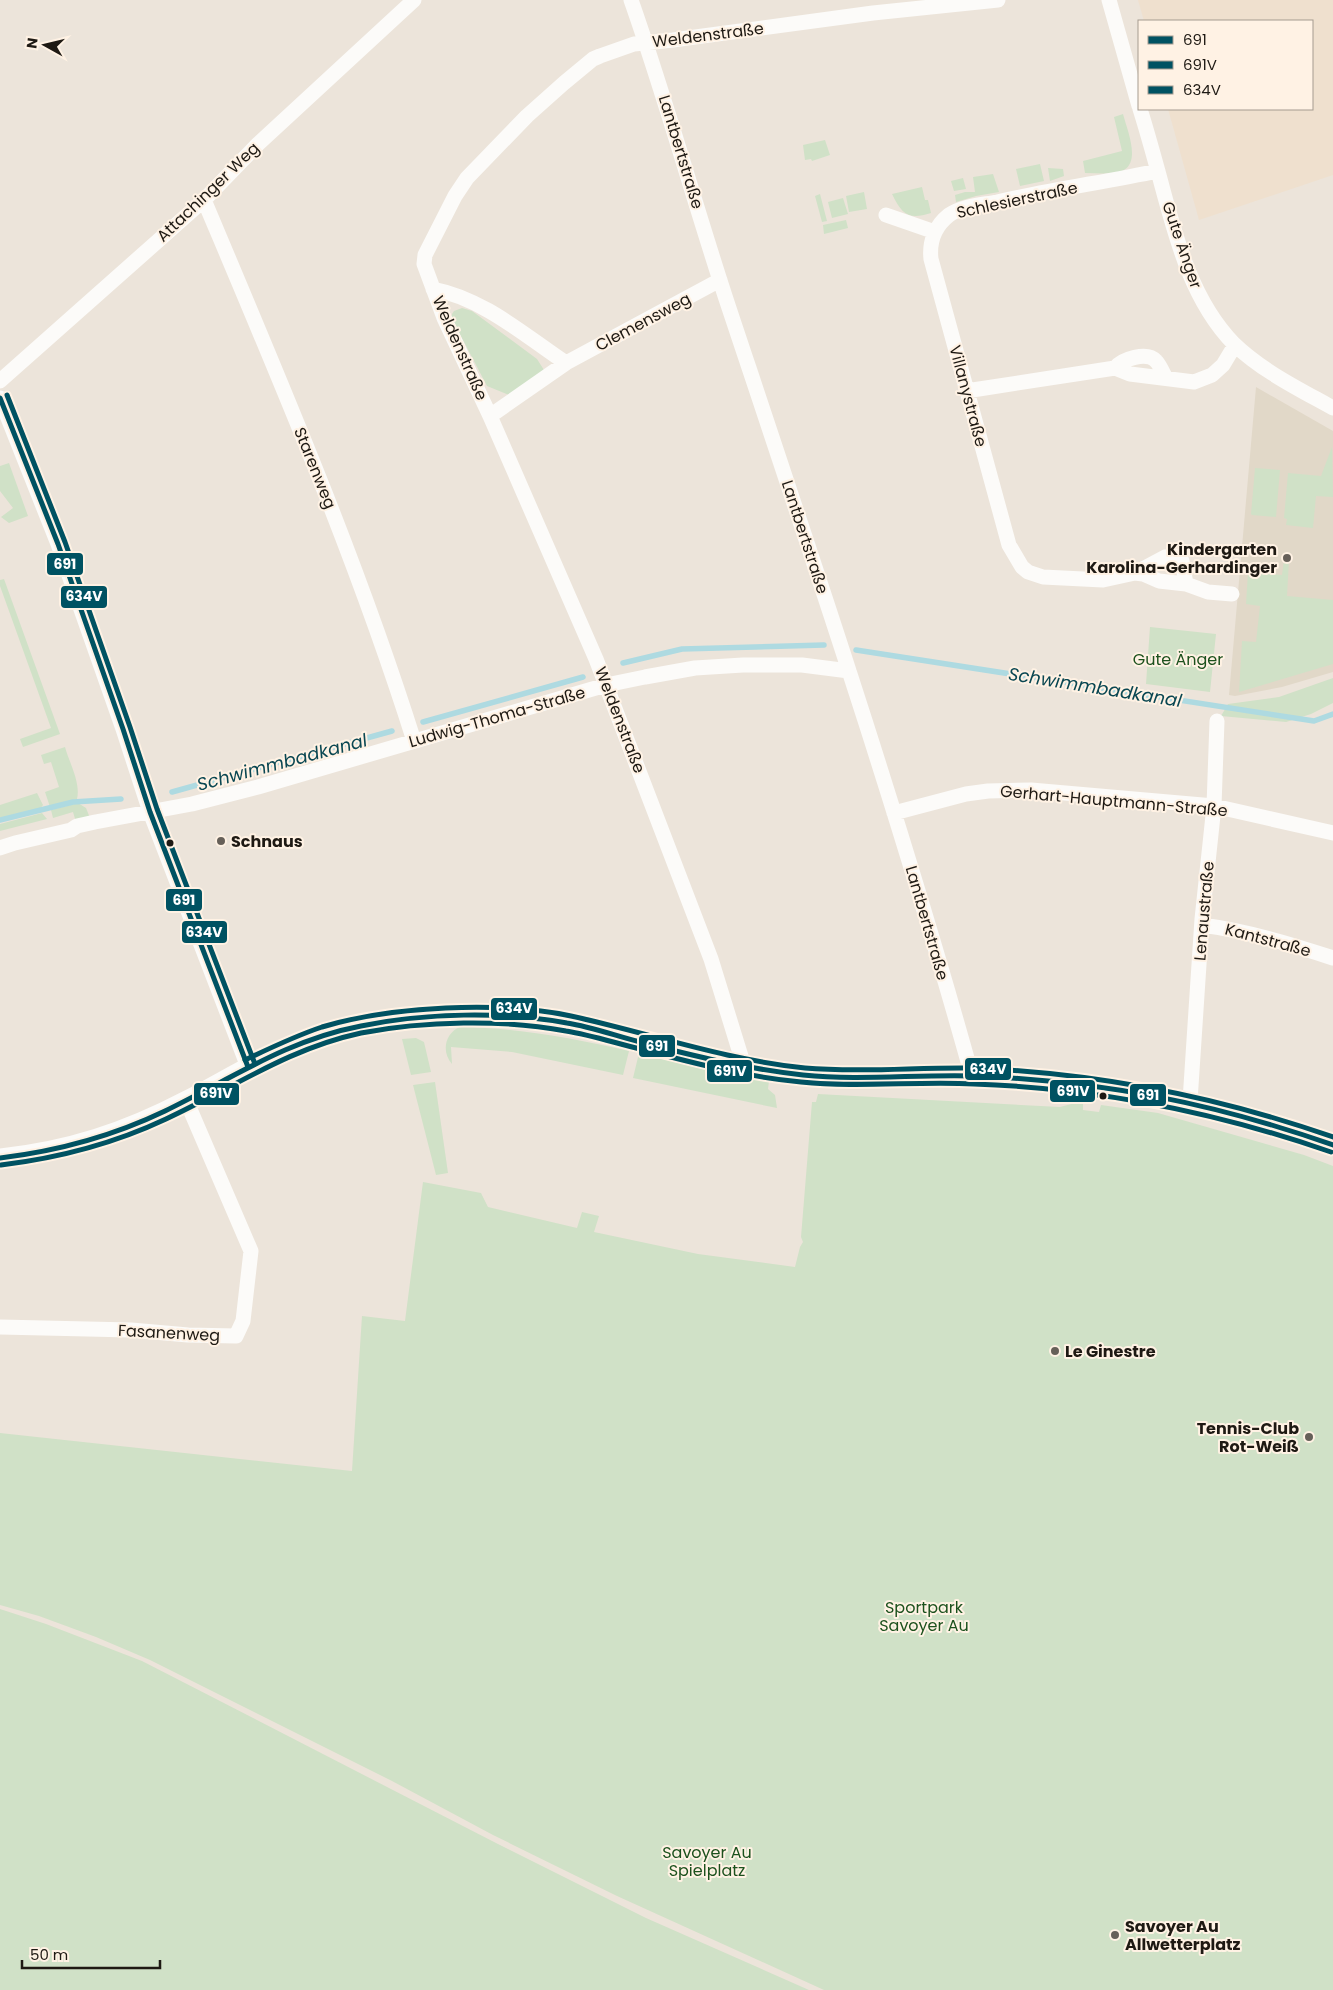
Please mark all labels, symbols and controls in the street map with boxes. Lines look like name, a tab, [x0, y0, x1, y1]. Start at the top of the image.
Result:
street label: Weldenstraße	[651, 17, 765, 53]
north arrow	[20, 20, 70, 70]
legend	[1138, 20, 1313, 110]
text: 691	[1183, 29, 1207, 50]
text: N	[21, 37, 43, 50]
text: 691V	[1183, 54, 1217, 75]
text: 634V	[1183, 79, 1221, 100]
street label: Lantbertstraße	[653, 92, 709, 212]
street label: Attachinger Weg	[152, 137, 264, 247]
street label: Schlesierstraße	[954, 176, 1080, 224]
street label: Gute Änger	[1156, 199, 1208, 292]
street label: Clemensweg	[591, 287, 695, 357]
street label: Weldenstraße	[427, 292, 493, 404]
street label: Villanystraße	[943, 343, 993, 450]
street label: Starenweg	[288, 424, 342, 512]
street label: Lantbertstraße	[776, 477, 834, 597]
place label: Kindergarten Karolina-Gerhardinger	[1086, 538, 1277, 579]
line badge: 691	[46, 552, 84, 576]
marker: Kindergarten Karolina-Gerhardinger	[1281, 552, 1293, 564]
text: 691	[54, 554, 76, 574]
line badge: 634V	[60, 585, 108, 609]
text: 634V	[65, 586, 103, 606]
park label: Gute Änger	[1133, 648, 1223, 671]
water label: Schwimmbadkanal	[1006, 661, 1184, 713]
street label: Weldenstraße	[589, 663, 651, 777]
street label: Ludwig-Thoma-Straße	[406, 681, 588, 753]
water label: Schwimmbadkanal	[194, 727, 370, 797]
street label: Gerhart-Hauptmann-Straße	[999, 780, 1229, 822]
place label: Schnaus	[231, 830, 303, 853]
marker: Schnaus	[215, 835, 227, 847]
unlabelled marker	[165, 838, 175, 848]
street label: Lenaustraße	[1188, 860, 1220, 962]
street label: Lantbertstraße	[900, 863, 954, 983]
line badge: 691	[165, 888, 203, 912]
text: 691	[173, 890, 195, 910]
street label: Kantstraße	[1222, 917, 1314, 963]
line badge: 634V	[181, 920, 228, 944]
text: 634V	[185, 922, 223, 942]
line badge: 634V	[490, 997, 538, 1021]
text: 634V	[495, 998, 533, 1018]
line badge: 691	[638, 1034, 676, 1058]
text: 691	[646, 1036, 668, 1056]
line badge: 634V	[964, 1057, 1012, 1081]
line badge: 691V	[706, 1059, 753, 1083]
text: 634V	[969, 1059, 1007, 1079]
text: 691V	[713, 1061, 747, 1081]
line badge: 691V	[1049, 1079, 1096, 1103]
text: 691V	[1056, 1081, 1090, 1101]
line badge: 691V	[193, 1082, 240, 1106]
text: 691V	[199, 1083, 233, 1103]
line badge: 691	[1129, 1083, 1167, 1107]
text: 691	[1137, 1085, 1159, 1105]
unlabelled marker	[1098, 1091, 1108, 1101]
street label: Fasanenweg	[117, 1319, 221, 1347]
place label: Le Ginestre	[1065, 1340, 1156, 1363]
marker: Le Ginestre	[1049, 1345, 1061, 1357]
place label: Tennis-Club Rot-Weiß	[1197, 1417, 1299, 1458]
marker: Tennis-Club Rot-Weiß	[1303, 1431, 1315, 1443]
park label: Sportpark Savoyer Au	[879, 1596, 969, 1637]
park label: Savoyer Au Spielplatz	[662, 1841, 752, 1882]
place label: Savoyer Au Allwetterplatz	[1125, 1915, 1241, 1956]
marker: Savoyer Au Allwetterplatz	[1109, 1929, 1121, 1941]
scale bar	[22, 1938, 160, 1970]
text: 50 m	[30, 1944, 68, 1965]

